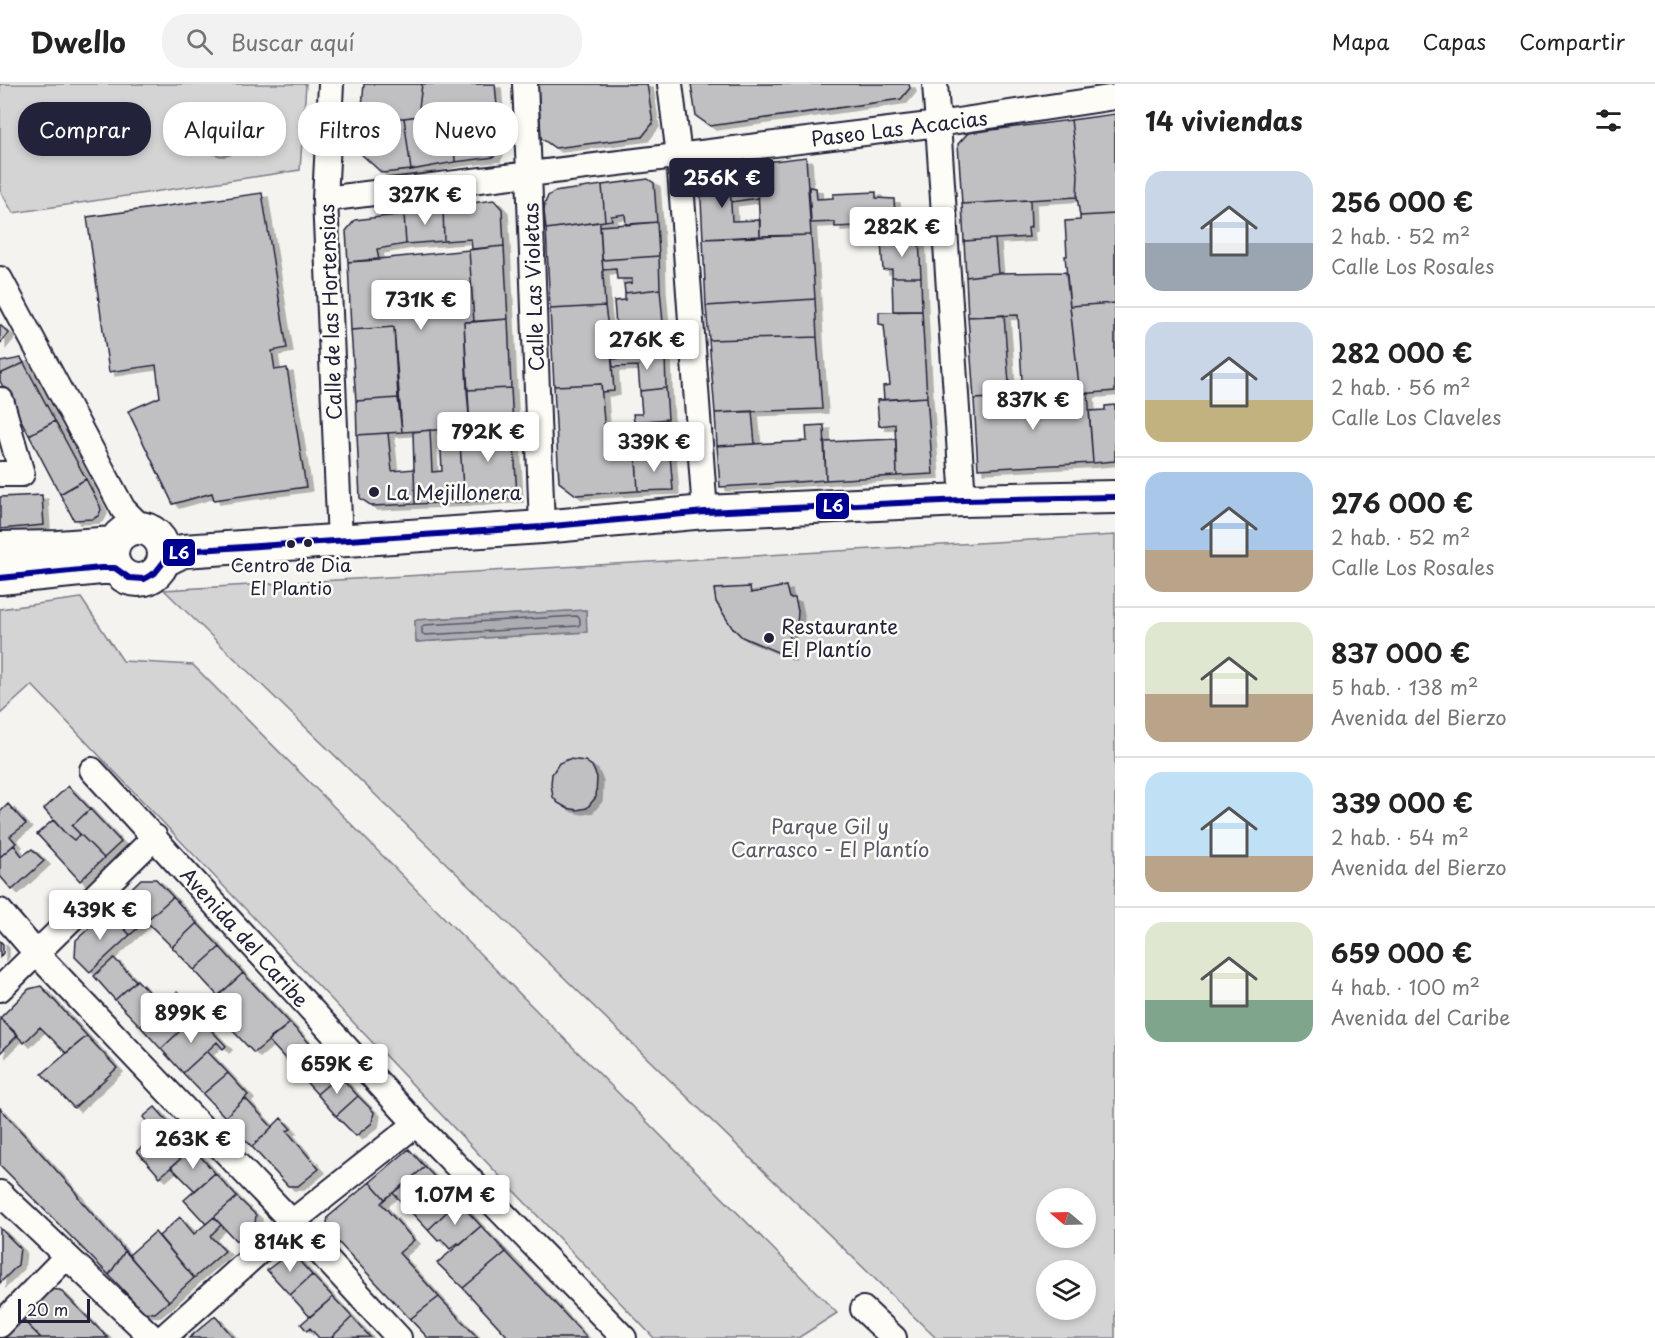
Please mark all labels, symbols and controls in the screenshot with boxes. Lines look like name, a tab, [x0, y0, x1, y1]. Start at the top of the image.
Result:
search box	[162, 14, 582, 68]
text: Dwello	[30, 20, 126, 63]
icon: search	[183, 25, 216, 58]
text: Buscar aquí	[231, 25, 355, 58]
text: Mapa	[1332, 25, 1390, 57]
text: Capas	[1423, 25, 1486, 57]
text: Compartir	[1519, 25, 1625, 57]
text: 14 viviendas	[1145, 101, 1303, 140]
chip: Comprar	[18, 102, 151, 156]
chip: Alquilar	[163, 102, 286, 156]
chip: Filtros	[298, 102, 401, 156]
chip: Nuevo	[413, 102, 518, 156]
street label: Paseo Las Acacias	[809, 102, 989, 154]
icon: filters	[1592, 104, 1625, 137]
pin: 256K €	[673, 158, 771, 209]
text: 256K €	[683, 162, 761, 192]
pin: 327K €	[376, 175, 474, 226]
text: 327K €	[388, 179, 462, 209]
text: 256 000 €	[1331, 182, 1473, 221]
icon: home	[1193, 195, 1265, 267]
street label: Calle Las Violetas	[515, 202, 551, 372]
street label: Calle de las Hortensias	[311, 203, 349, 421]
pin: 282K €	[853, 207, 951, 258]
text: 282K €	[864, 211, 940, 241]
text: 2 hab. · 52 m²	[1331, 221, 1470, 251]
text: Calle Los Rosales	[1331, 251, 1494, 281]
pin: 731K €	[372, 280, 470, 331]
text: 731K €	[385, 284, 457, 314]
pin: 276K €	[598, 320, 696, 371]
text: 276K €	[609, 324, 685, 354]
text: 282 000 €	[1331, 333, 1473, 372]
icon: home	[1193, 346, 1265, 418]
text: 2 hab. · 56 m²	[1331, 372, 1471, 402]
pin: 837K €	[984, 380, 1082, 431]
text: 837K €	[996, 384, 1070, 414]
text: Calle Los Claveles	[1331, 402, 1501, 432]
pin: 792K €	[439, 412, 537, 463]
text: 792K €	[451, 416, 525, 446]
pin: 339K €	[605, 422, 703, 473]
text: 339K €	[617, 426, 691, 456]
place label: La Mejillonera	[386, 477, 523, 507]
text: 276 000 €	[1331, 483, 1473, 522]
marker: La Mejillonera	[367, 485, 381, 499]
line badge: L6	[815, 492, 850, 520]
text: L6	[823, 493, 843, 517]
icon: home	[1193, 496, 1265, 568]
text: 2 hab. · 52 m²	[1331, 522, 1470, 552]
unlabelled marker	[302, 537, 314, 549]
line badge: L6	[162, 538, 196, 567]
marker: Centro de Dia El Plantio	[285, 538, 297, 550]
text: L6	[169, 540, 189, 564]
place label: Centro de Dia El Plantio	[231, 551, 352, 601]
text: Calle Los Rosales	[1331, 552, 1494, 582]
place label: Restaurante El Plantío	[781, 611, 898, 664]
marker: Restaurante El Plantío	[762, 631, 776, 645]
text: 837 000 €	[1331, 633, 1470, 672]
icon: home	[1193, 646, 1265, 718]
text: 5 hab. · 138 m²	[1331, 672, 1478, 702]
text: Avenida del Bierzo	[1331, 702, 1507, 732]
text: 339 000 €	[1331, 783, 1473, 822]
icon: home	[1193, 796, 1265, 868]
park label: Parque Gil y Carrasco - El Plantío	[731, 811, 929, 864]
text: 2 hab. · 54 m²	[1331, 822, 1469, 852]
text: Avenida del Bierzo	[1331, 852, 1507, 882]
street label: Avenida del Caribe	[174, 860, 316, 1014]
pin: 439K €	[51, 890, 149, 941]
text: 439K €	[63, 894, 137, 924]
text: 659 000 €	[1331, 933, 1472, 972]
icon: home	[1193, 946, 1265, 1018]
text: 4 hab. · 100 m²	[1331, 972, 1480, 1002]
pin: 899K €	[142, 993, 240, 1044]
text: 899K €	[155, 997, 227, 1027]
text: Avenida del Caribe	[1331, 1002, 1511, 1032]
pin: 659K €	[288, 1044, 386, 1095]
text: 659K €	[301, 1048, 373, 1078]
pin: 263K €	[144, 1119, 242, 1170]
text: 263K €	[155, 1123, 231, 1153]
pin: 1.07M €	[400, 1175, 510, 1226]
text: 1.07M €	[415, 1179, 495, 1209]
north arrow	[1036, 1188, 1096, 1248]
map controls	[1036, 1188, 1096, 1320]
pin: 814K €	[241, 1222, 339, 1273]
text: 814K €	[254, 1226, 326, 1256]
button: layers	[1036, 1260, 1096, 1320]
scale bar	[18, 1296, 90, 1324]
text: 20 m	[27, 1297, 68, 1321]

